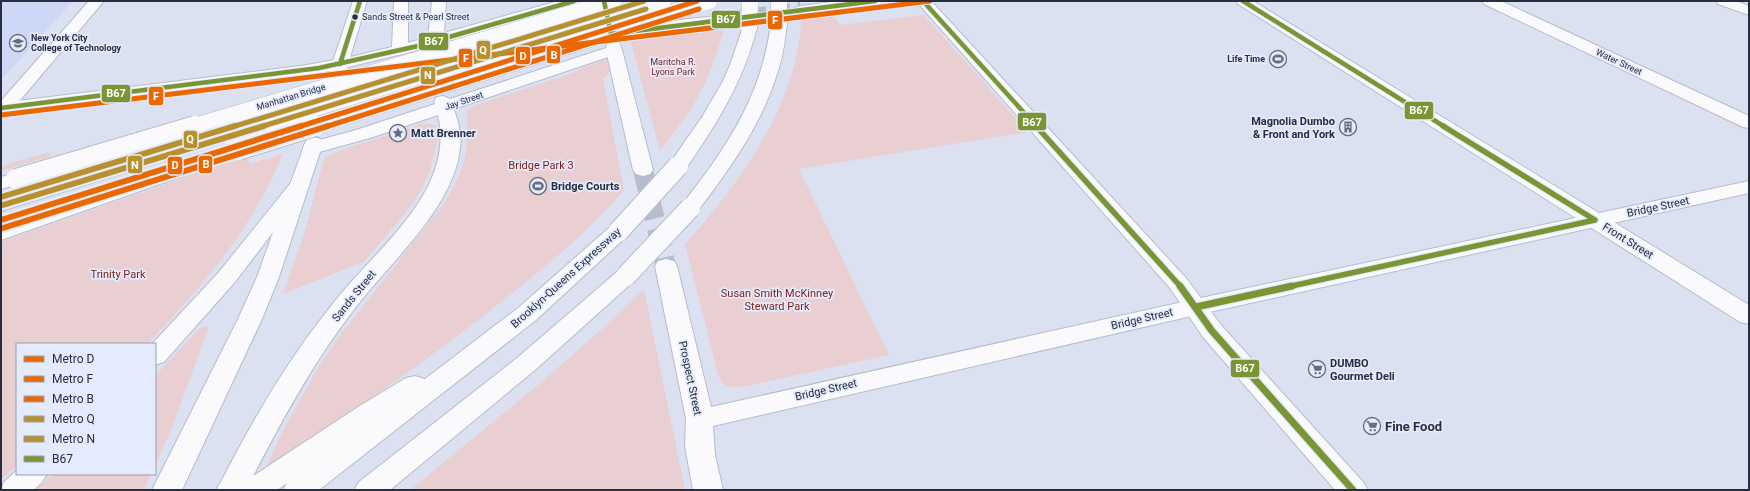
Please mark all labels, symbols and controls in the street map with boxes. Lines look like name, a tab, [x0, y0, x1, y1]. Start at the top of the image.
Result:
line badge: B67	[711, 10, 741, 29]
line badge: F	[767, 10, 783, 30]
marker: Sands Street & Pearl Street	[350, 12, 360, 22]
place label: Sands Street & Pearl Street	[362, 12, 470, 22]
text: B67	[716, 13, 736, 26]
text: F	[772, 14, 778, 27]
line badge: B67	[418, 32, 449, 51]
school or university icon: New York City College of Technology	[8, 33, 28, 53]
place label: New York City College of Technology	[31, 33, 122, 53]
text: B67	[424, 35, 444, 48]
line badge: Q	[476, 40, 491, 60]
text: Q	[479, 44, 487, 57]
line badge: B	[546, 45, 561, 64]
line badge: D	[515, 46, 531, 65]
street label: Water Street	[1594, 47, 1644, 77]
line badge: F	[458, 48, 473, 68]
text: B	[550, 49, 558, 62]
sports icon: Life Time	[1268, 49, 1288, 69]
text: D	[519, 50, 527, 63]
text: F	[463, 52, 469, 65]
place label: Life Time	[1227, 54, 1265, 64]
park label: Maritcha R. Lyons Park	[650, 57, 696, 77]
line badge: N	[420, 66, 436, 85]
text: N	[424, 69, 432, 82]
street label: Manhattan Bridge	[255, 82, 327, 112]
line badge: B67	[101, 84, 131, 103]
line badge: F	[148, 86, 164, 106]
text: B67	[106, 87, 126, 100]
text: F	[153, 90, 159, 103]
street label: Jay Street	[443, 90, 485, 112]
line badge: B67	[1404, 101, 1434, 120]
text: B67	[1409, 104, 1429, 117]
line badge: B67	[1017, 112, 1047, 131]
place label: Magnolia Dumbo & Front and York	[1251, 115, 1335, 141]
text: B67	[1022, 116, 1042, 129]
building icon: Magnolia Dumbo & Front and York	[1338, 117, 1358, 137]
place icon: Matt Brenner	[388, 123, 408, 143]
place label: Matt Brenner	[411, 127, 476, 140]
line badge: Q	[183, 130, 198, 149]
text: Q	[186, 133, 194, 146]
line badge: N	[127, 155, 143, 174]
line badge: B	[198, 155, 213, 174]
line badge: D	[167, 156, 183, 175]
text: B	[202, 158, 210, 171]
text: N	[131, 159, 139, 172]
text: D	[171, 159, 179, 172]
park label: Bridge Park 3	[508, 159, 574, 172]
sports icon: Bridge Courts	[528, 176, 548, 196]
place label: Bridge Courts	[551, 180, 620, 193]
street label: Bridge Street	[1626, 194, 1691, 220]
street label: Front Street	[1600, 220, 1656, 262]
street label: Brooklyn-Queens Expressway	[508, 225, 624, 331]
street label: Sands Street	[329, 267, 379, 324]
park label: Trinity Park	[90, 268, 146, 281]
park label: Susan Smith McKinney Steward Park	[721, 287, 834, 313]
street label: Bridge Street	[1110, 305, 1175, 332]
street label: Prospect Street	[676, 340, 704, 417]
legend	[16, 343, 156, 475]
text: Metro D	[52, 352, 95, 366]
place label: DUMBO Gourmet Deli	[1330, 357, 1395, 383]
line badge: B67	[1230, 359, 1260, 378]
supermarket icon: DUMBO Gourmet Deli	[1307, 359, 1327, 379]
text: B67	[1235, 362, 1255, 375]
text: Metro F	[52, 372, 94, 386]
street label: Bridge Street	[794, 376, 859, 403]
text: Metro B	[52, 392, 94, 406]
text: Metro Q	[52, 412, 95, 426]
supermarket icon: Fine Food	[1362, 416, 1382, 436]
place label: Fine Food	[1385, 419, 1442, 434]
text: Metro N	[52, 432, 95, 446]
text: B67	[52, 452, 73, 466]

